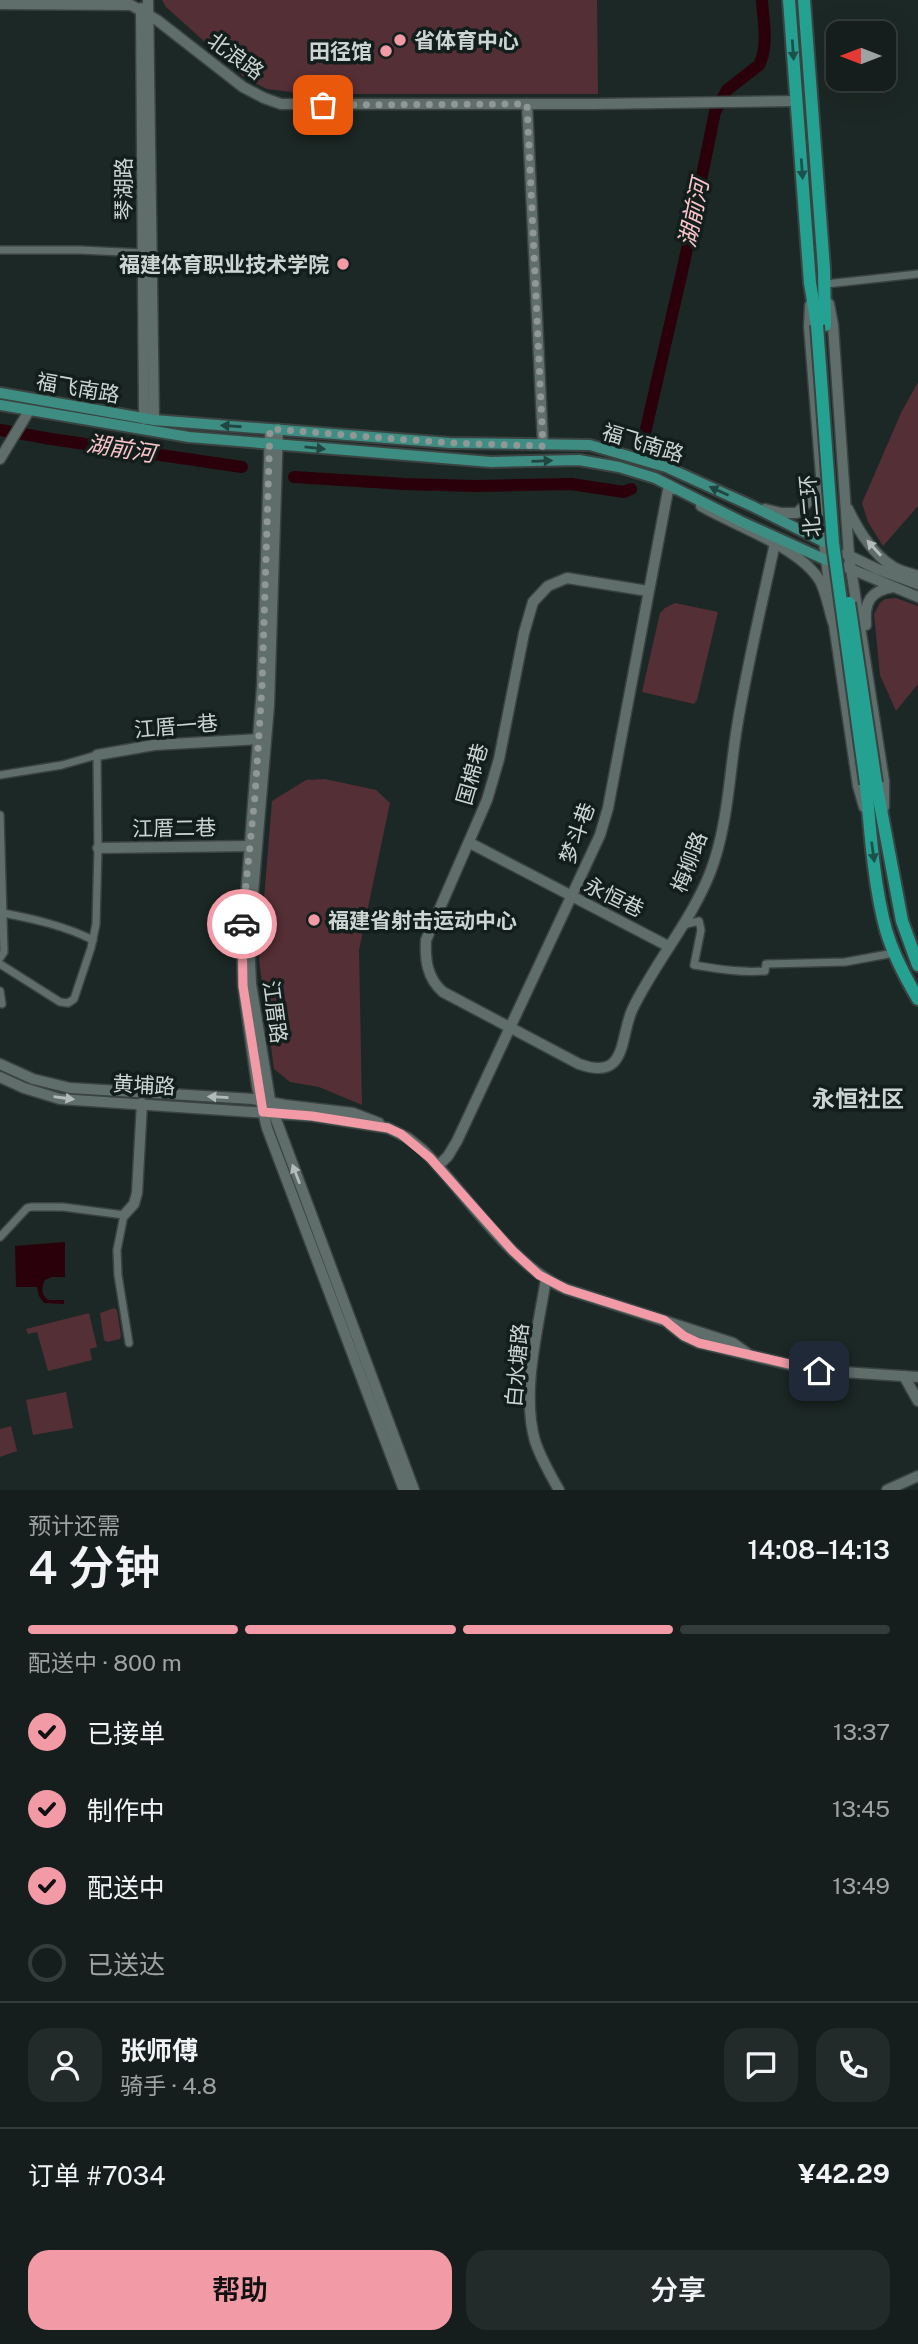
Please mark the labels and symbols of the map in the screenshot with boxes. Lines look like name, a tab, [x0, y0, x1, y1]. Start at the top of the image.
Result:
north arrow	[826, 21, 896, 91]
street label: 北浪路	[203, 27, 269, 85]
place label: 省体育中心	[414, 28, 519, 53]
marker: 省体育中心	[392, 32, 408, 48]
place label: 田径馆	[309, 39, 372, 64]
one-way arrow	[788, 40, 799, 62]
marker: 田径馆	[378, 43, 394, 59]
pin	[293, 75, 353, 135]
street label: 琴湖路	[111, 158, 136, 221]
one-way arrow	[797, 158, 808, 180]
water label: 湖前河	[673, 173, 714, 250]
place label: 福建体育职业技术学院	[119, 252, 329, 277]
marker: 福建体育职业技术学院	[335, 256, 351, 272]
street label: 福飞南路	[34, 368, 122, 408]
street label: 福飞南路	[599, 419, 687, 467]
one-way arrow	[220, 420, 242, 431]
water label: 湖前河	[85, 429, 161, 467]
one-way arrow	[304, 442, 326, 453]
one-way arrow	[531, 455, 553, 466]
street label: 北二环	[795, 474, 825, 538]
one-way arrow	[709, 485, 729, 497]
one-way arrow	[866, 539, 882, 557]
street label: 江厝一巷	[133, 710, 219, 742]
street label: 国棉巷	[451, 740, 493, 808]
street label: 梦斗巷	[554, 799, 600, 867]
street label: 江厝二巷	[132, 815, 216, 841]
street label: 梅柳路	[666, 828, 712, 896]
one-way arrow	[868, 841, 879, 863]
street label: 永恒巷	[580, 872, 648, 922]
courier	[207, 889, 277, 959]
place label: 福建省射击运动中心	[328, 908, 517, 933]
marker: 福建省射击运动中心	[306, 912, 322, 928]
street label: 江厝路	[258, 979, 292, 1045]
street label: 黄埔路	[112, 1071, 176, 1099]
district label: 永恒社区	[812, 1085, 904, 1112]
one-way arrow	[207, 1091, 229, 1102]
one-way arrow	[53, 1093, 75, 1104]
one-way arrow	[290, 1163, 301, 1184]
street label: 白水塘路	[501, 1322, 533, 1408]
pin	[789, 1341, 849, 1401]

